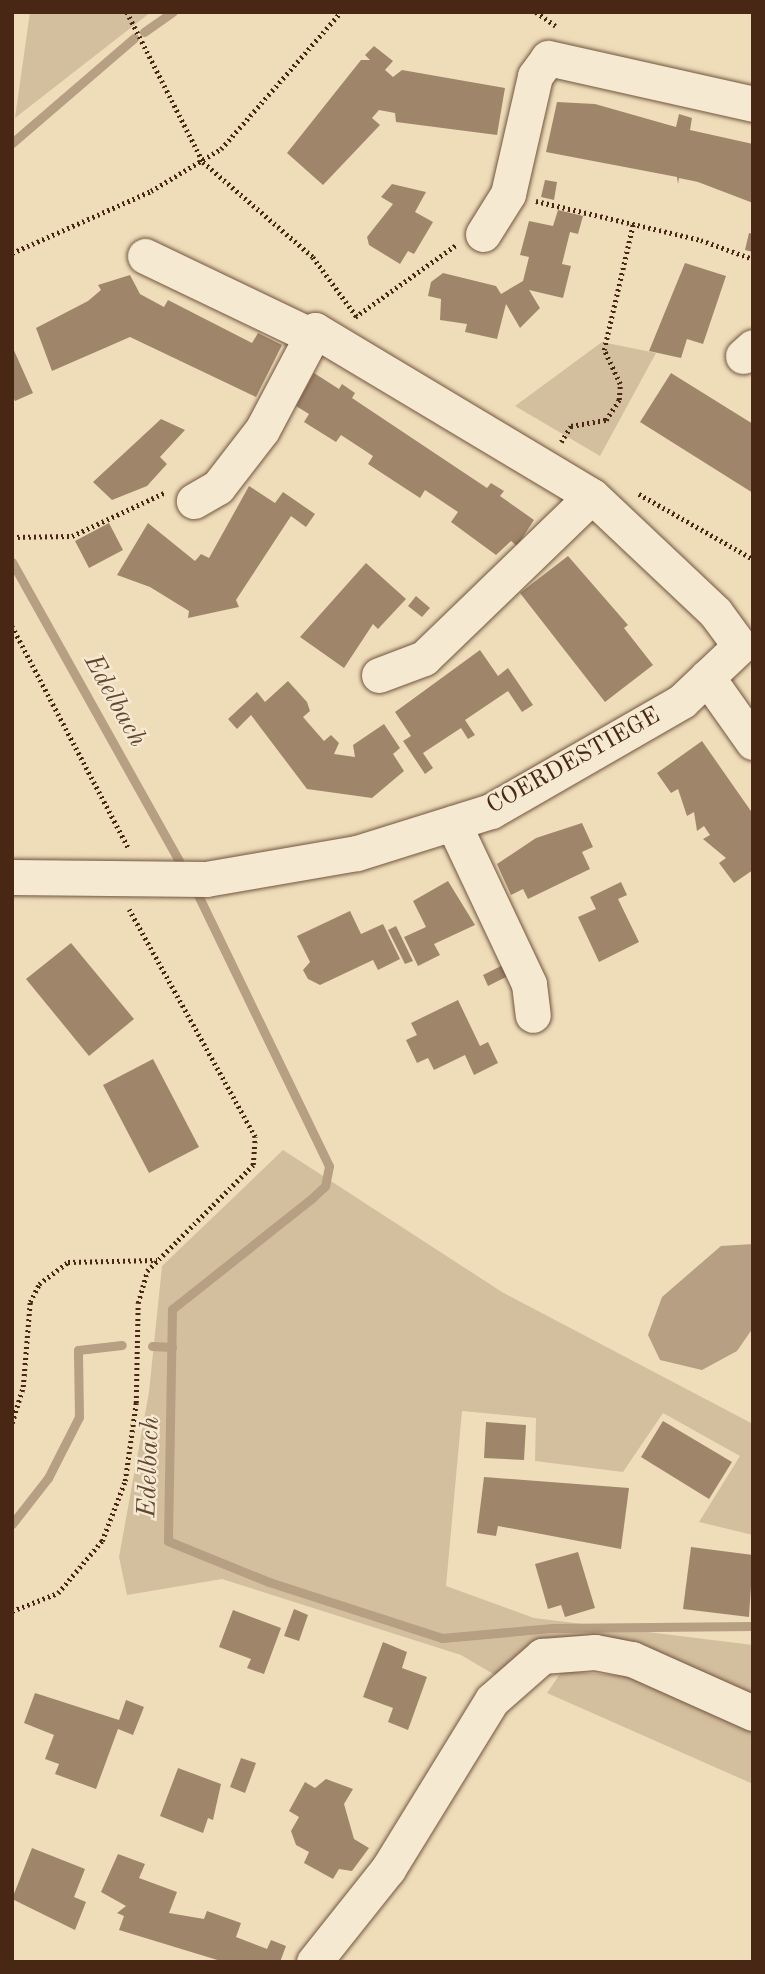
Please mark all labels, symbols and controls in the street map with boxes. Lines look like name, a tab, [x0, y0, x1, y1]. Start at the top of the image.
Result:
water label: Edelbach	[76, 649, 152, 753]
street label: COERDESTIEGE	[482, 702, 666, 822]
water label: Edelbach	[133, 1416, 167, 1518]

